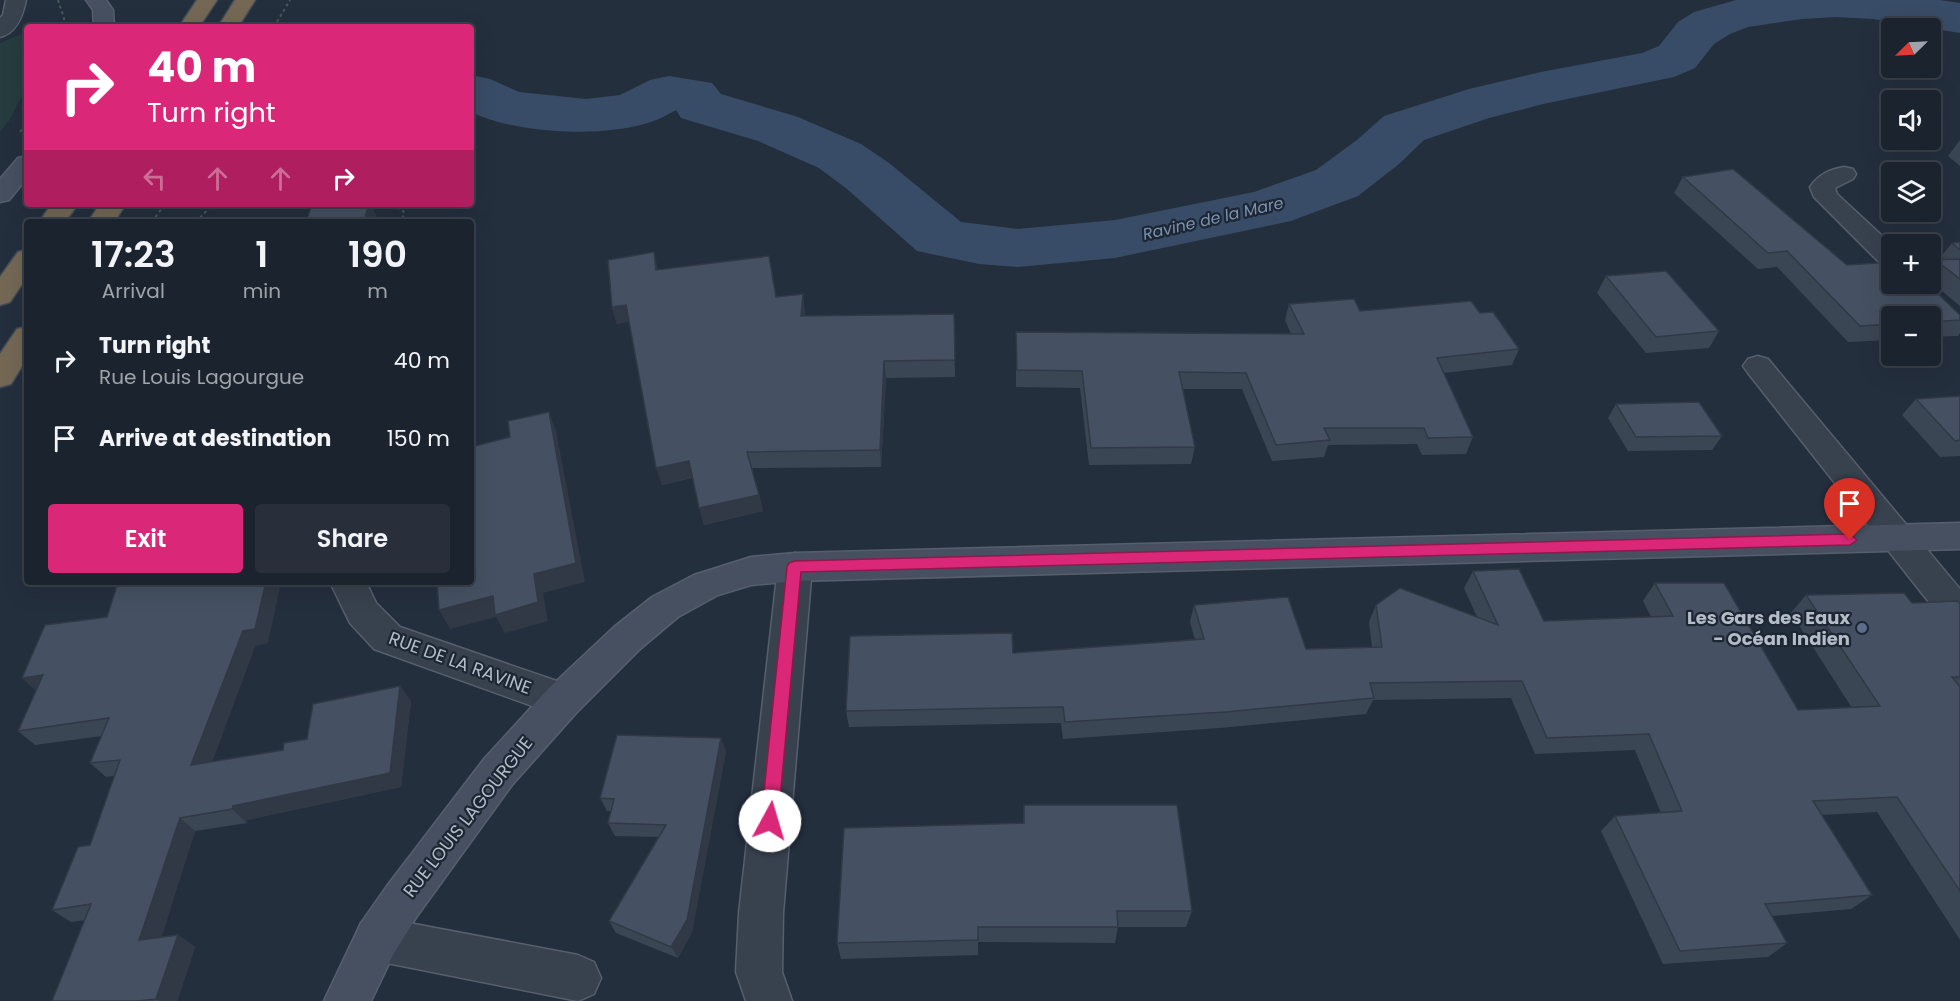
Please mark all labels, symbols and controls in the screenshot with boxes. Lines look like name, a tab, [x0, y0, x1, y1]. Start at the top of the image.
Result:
north arrow	[1881, 18, 1941, 78]
map controls	[1881, 18, 1941, 366]
text: 40 m	[147, 38, 256, 97]
icon: right	[48, 48, 126, 126]
button: sound	[1881, 90, 1941, 150]
text: Turn right	[147, 94, 276, 131]
icon: left	[138, 162, 171, 195]
icon: ahead	[201, 162, 234, 195]
icon: ahead	[264, 162, 297, 195]
icon: right	[327, 162, 360, 195]
button: layers	[1881, 162, 1941, 222]
water label: Ravine de la Mare	[1140, 191, 1286, 246]
text: 17:23	[91, 229, 176, 280]
text: 1	[255, 229, 268, 280]
text: 190	[348, 229, 407, 280]
button: +	[1881, 234, 1941, 294]
text: Arrival	[102, 277, 165, 305]
text: min	[243, 277, 281, 305]
text: m	[367, 277, 388, 305]
button: −	[1881, 306, 1941, 366]
text: Turn right	[99, 330, 210, 361]
icon: right	[48, 344, 81, 377]
text: 40 m	[394, 345, 450, 376]
text: Rue Louis Lagourgue	[99, 363, 304, 391]
icon: arrive	[48, 422, 81, 455]
text: Arrive at destination	[99, 423, 331, 454]
text: 150 m	[387, 423, 450, 454]
pin	[1824, 478, 1875, 540]
icon: arrive	[1833, 487, 1866, 520]
button: Exit	[48, 504, 243, 573]
button: Share	[255, 504, 450, 573]
place label: Les Gars des Eaux - Océan Indien	[1687, 605, 1850, 651]
marker: Les Gars des Eaux - Océan Indien	[1855, 621, 1869, 635]
street label: RUE DE LA RAVINE	[385, 625, 535, 700]
street label: RUE LOUIS LAGOURGUE	[397, 731, 538, 902]
position arrow	[738, 789, 802, 853]

